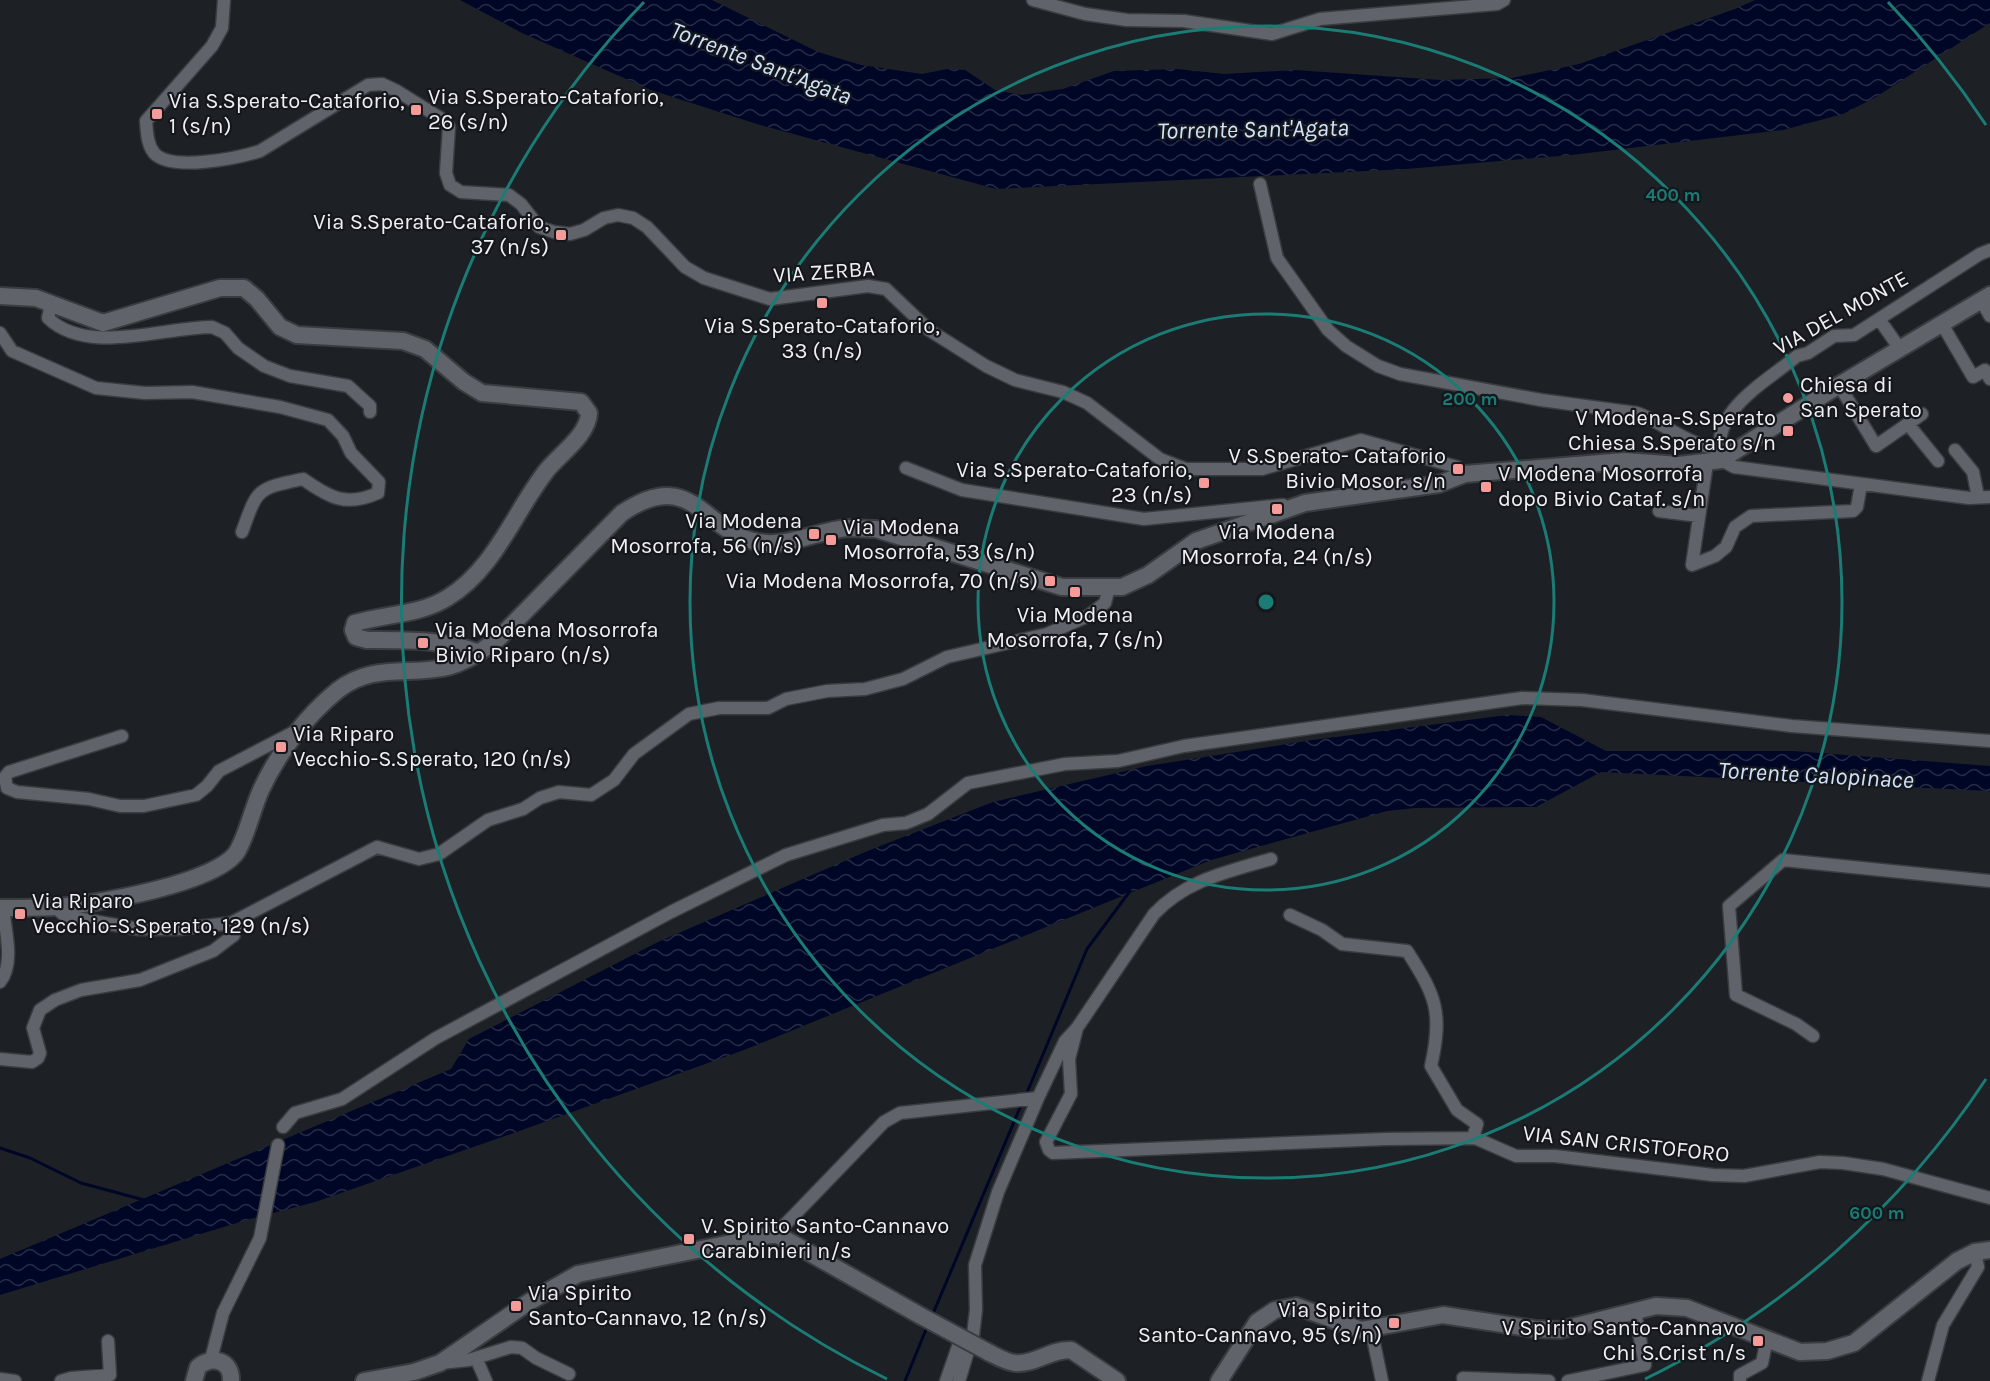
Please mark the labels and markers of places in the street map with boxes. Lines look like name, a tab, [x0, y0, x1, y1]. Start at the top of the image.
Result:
place label: Via S.Sperato-Cataforio, 26 (s/n)	[428, 84, 664, 135]
place label: Via S.Sperato-Cataforio, 1 (s/n)	[169, 88, 405, 139]
marker: Via S.Sperato-Cataforio, 26 (s/n)	[409, 103, 423, 117]
marker: Via S.Sperato-Cataforio, 1 (s/n)	[150, 107, 164, 121]
place label: Via S.Sperato-Cataforio, 37 (n/s)	[313, 209, 549, 260]
marker: Via S.Sperato-Cataforio, 37 (n/s)	[554, 228, 568, 242]
marker: Via S.Sperato-Cataforio, 33 (n/s)	[815, 296, 829, 310]
place label: Via S.Sperato-Cataforio, 33 (n/s)	[704, 313, 940, 364]
place label: Chiesa di San Sperato	[1800, 372, 1922, 423]
marker: Chiesa di San Sperato	[1781, 391, 1795, 405]
place label: V Modena-S.Sperato Chiesa S.Sperato s/n	[1568, 405, 1776, 456]
marker: V Modena-S.Sperato Chiesa S.Sperato s/n	[1781, 424, 1795, 438]
place label: V S.Sperato- Cataforio Bivio Mosor. s/n	[1228, 443, 1446, 494]
place label: Via S.Sperato-Cataforio, 23 (n/s)	[956, 457, 1192, 508]
place label: V Modena Mosorrofa dopo Bivio Cataf. s/n	[1498, 461, 1705, 512]
marker: V S.Sperato- Cataforio Bivio Mosor. s/n	[1451, 462, 1465, 476]
marker: Via S.Sperato-Cataforio, 23 (n/s)	[1197, 476, 1211, 490]
marker: V Modena Mosorrofa dopo Bivio Cataf. s/n	[1479, 480, 1493, 494]
marker: Via Modena Mosorrofa, 24 (n/s)	[1270, 502, 1284, 516]
place label: Via Modena Mosorrofa, 56 (n/s)	[610, 508, 802, 559]
place label: Via Modena Mosorrofa, 53 (s/n)	[843, 514, 1035, 565]
place label: Via Modena Mosorrofa, 24 (n/s)	[1181, 519, 1373, 570]
marker: Via Modena Mosorrofa, 56 (n/s)	[807, 527, 821, 541]
marker: Via Modena Mosorrofa, 53 (s/n)	[824, 533, 838, 547]
place label: Via Modena Mosorrofa, 70 (n/s)	[726, 568, 1038, 594]
marker: Via Modena Mosorrofa, 70 (n/s)	[1043, 574, 1057, 588]
marker: Via Modena Mosorrofa, 7 (s/n)	[1068, 585, 1082, 599]
centre of rings	[1256, 592, 1276, 612]
place label: Via Modena Mosorrofa, 7 (s/n)	[986, 602, 1164, 653]
place label: Via Modena Mosorrofa Bivio Riparo (n/s)	[435, 617, 659, 668]
marker: Via Modena Mosorrofa Bivio Riparo (n/s)	[416, 636, 430, 650]
place label: Via Riparo Vecchio-S.Sperato, 120 (n/s)	[293, 721, 571, 772]
marker: Via Riparo Vecchio-S.Sperato, 120 (n/s)	[274, 740, 288, 754]
place label: Via Riparo Vecchio-S.Sperato, 129 (n/s)	[32, 888, 310, 939]
marker: Via Riparo Vecchio-S.Sperato, 129 (n/s)	[13, 907, 27, 921]
place label: V. Spirito Santo-Cannavo Carabinieri n/s	[701, 1213, 949, 1264]
marker: V. Spirito Santo-Cannavo Carabinieri n/s	[682, 1232, 696, 1246]
place label: Via Spirito Santo-Cannavo, 12 (n/s)	[528, 1280, 767, 1331]
place label: Via Spirito Santo-Cannavo, 95 (s/n)	[1138, 1297, 1382, 1348]
marker: Via Spirito Santo-Cannavo, 12 (n/s)	[509, 1299, 523, 1313]
place label: V Spirito Santo-Cannavo Chi S.Crist n/s	[1502, 1315, 1746, 1366]
marker: Via Spirito Santo-Cannavo, 95 (s/n)	[1387, 1316, 1401, 1330]
marker: V Spirito Santo-Cannavo Chi S.Crist n/s	[1751, 1334, 1765, 1348]

